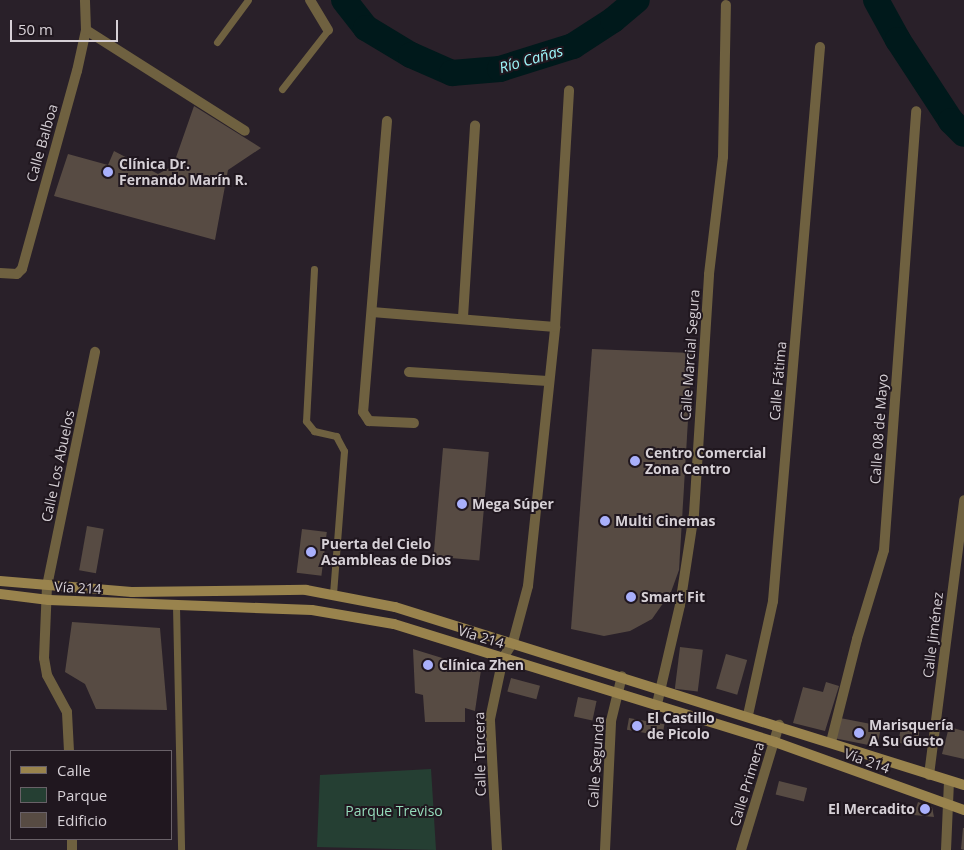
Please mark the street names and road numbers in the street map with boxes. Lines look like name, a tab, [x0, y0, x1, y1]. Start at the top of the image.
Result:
street label: Calle Balboa	[23, 102, 61, 184]
street label: Calle Marcial Segura	[677, 289, 703, 421]
street label: Calle Fátima	[766, 341, 790, 421]
street label: Calle 08 de Mayo	[867, 373, 891, 485]
street label: Calle Los Abuelos	[38, 409, 78, 523]
street label: Vía 214	[54, 578, 102, 598]
street label: Calle Jiménez	[919, 591, 947, 679]
street label: Vía 214	[456, 622, 506, 652]
street label: Calle Tercera	[471, 712, 489, 796]
street label: Calle Segunda	[584, 716, 608, 808]
street label: Calle Primera	[726, 740, 768, 828]
street label: Vía 214	[842, 745, 892, 777]

